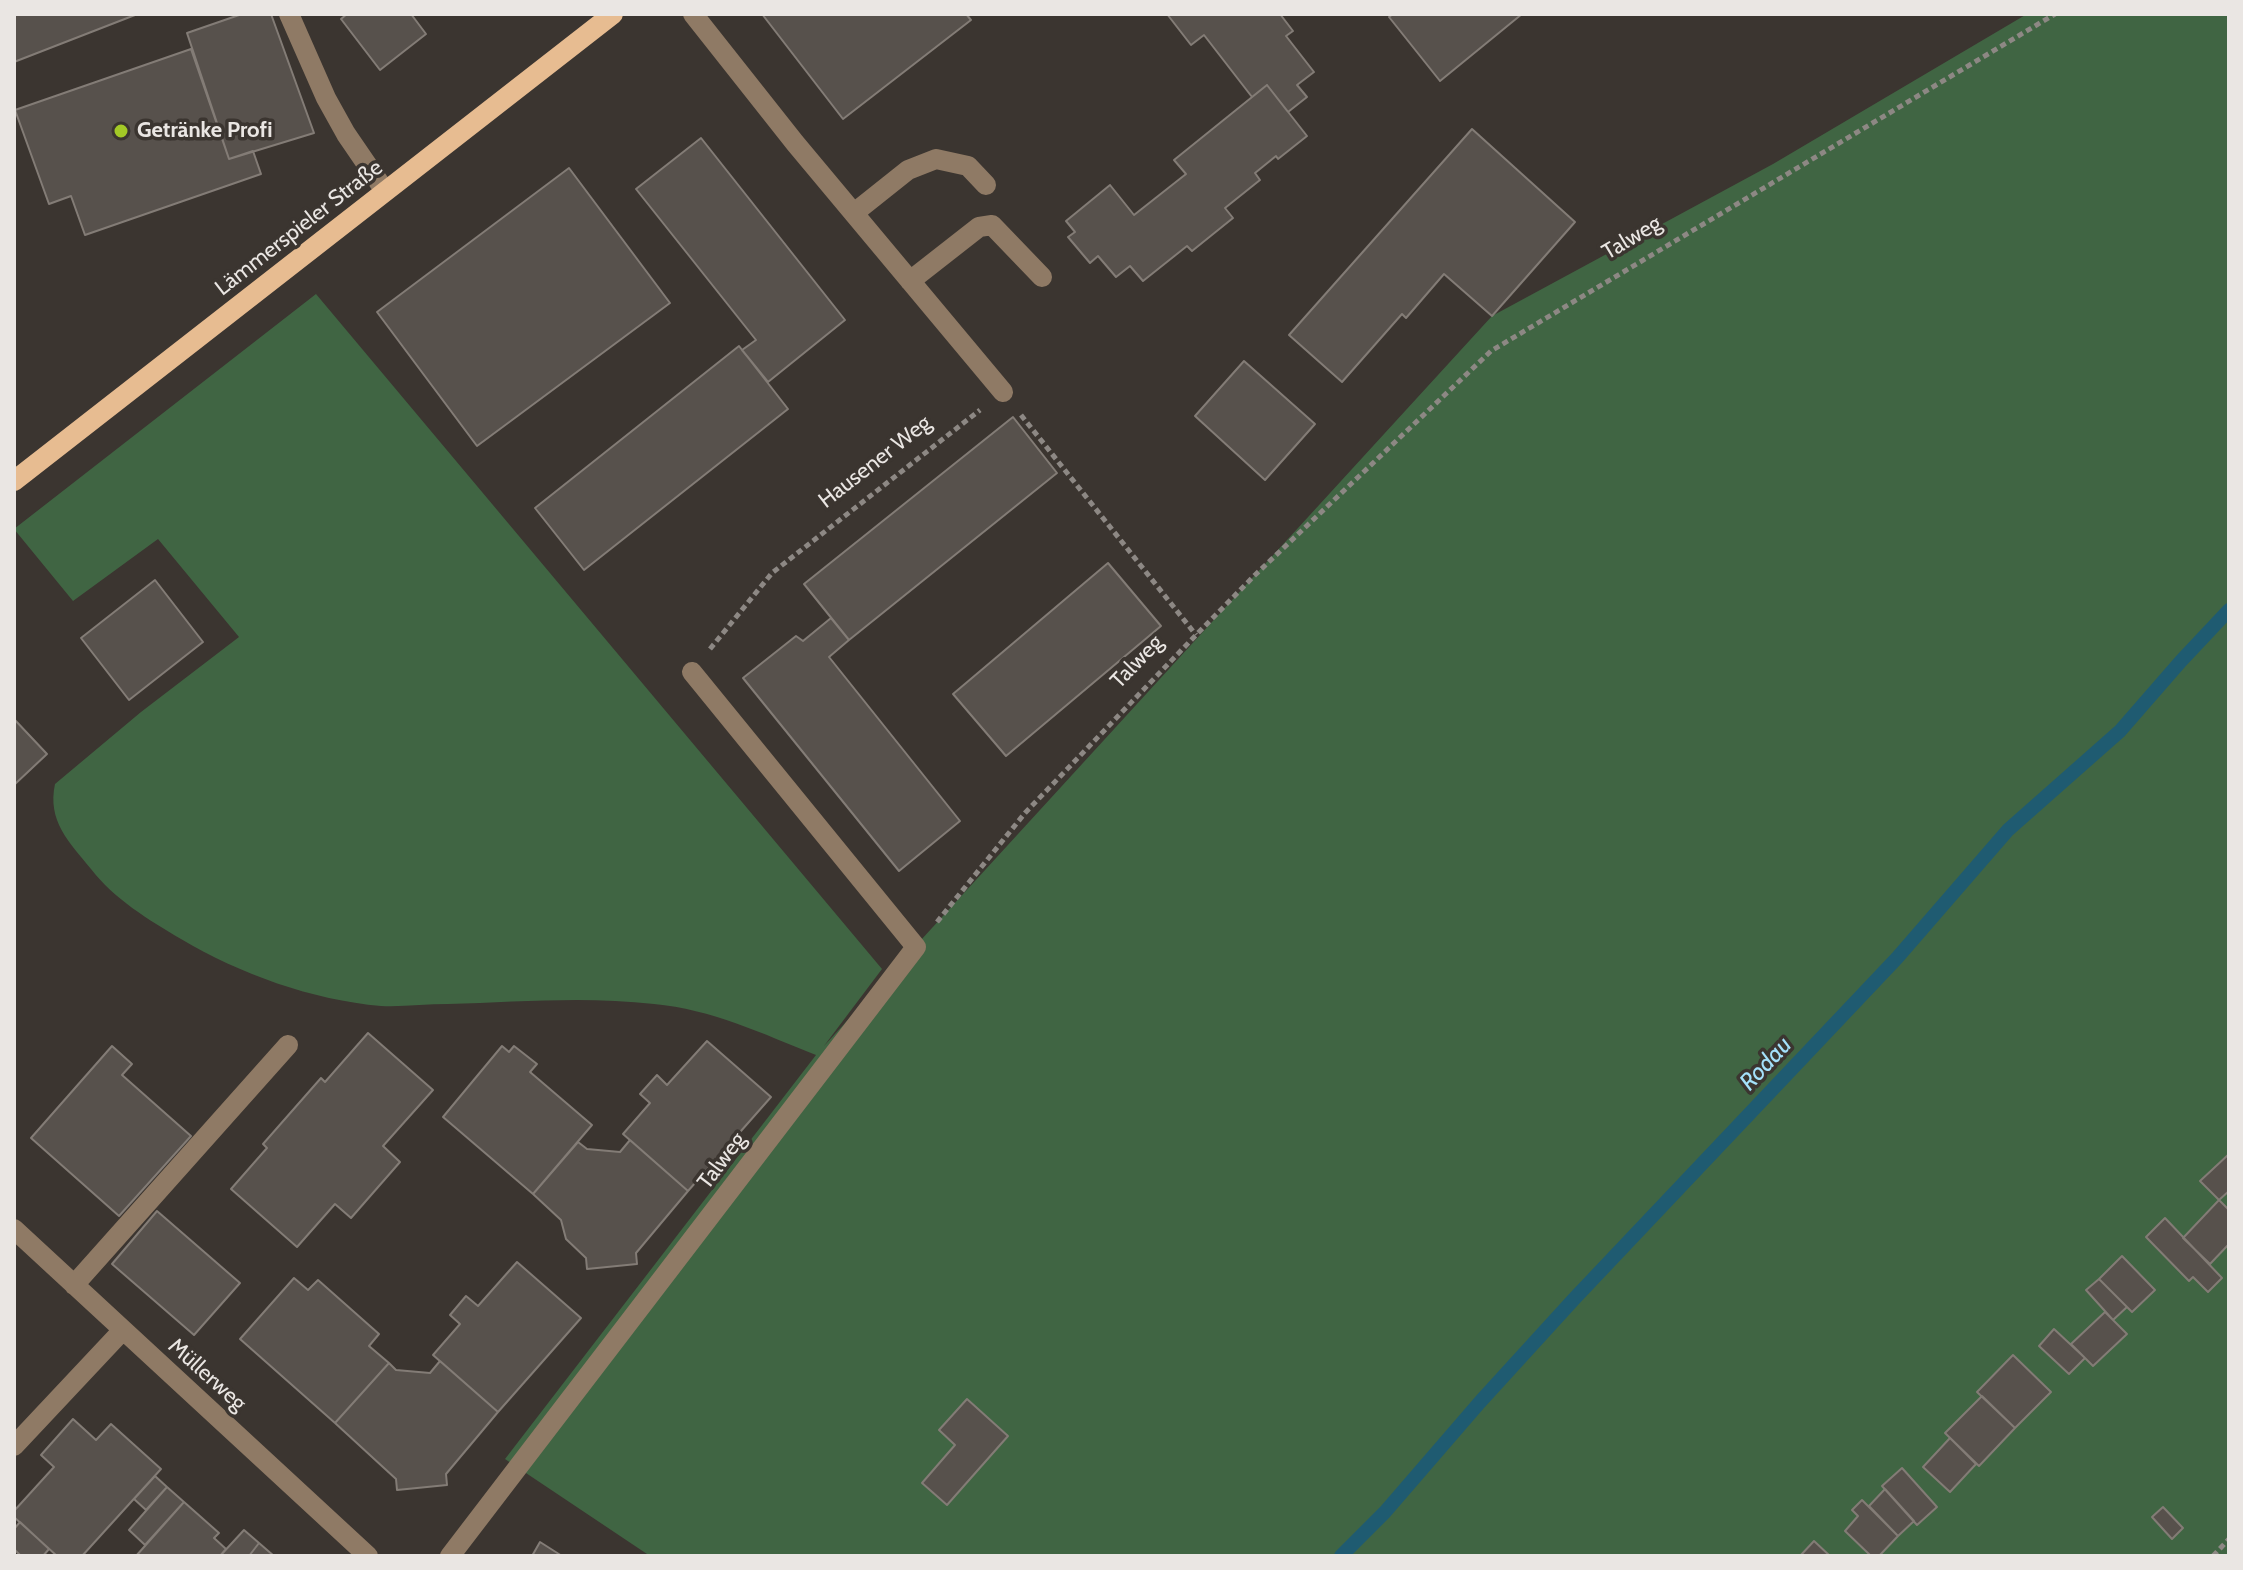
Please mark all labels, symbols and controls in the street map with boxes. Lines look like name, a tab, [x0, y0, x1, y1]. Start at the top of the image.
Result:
place label: Getränke Profi	[137, 118, 273, 144]
marker: Getränke Profi	[112, 122, 130, 140]
street label: Lämmerspieler Straße	[210, 154, 388, 302]
street label: Talweg	[1598, 210, 1666, 266]
street label: Hausener Weg	[814, 410, 936, 514]
street label: Talweg	[1105, 630, 1169, 694]
water label: Rodau	[1734, 1031, 1798, 1097]
street label: Talweg	[692, 1127, 752, 1195]
street label: Müllerweg	[163, 1333, 251, 1417]

